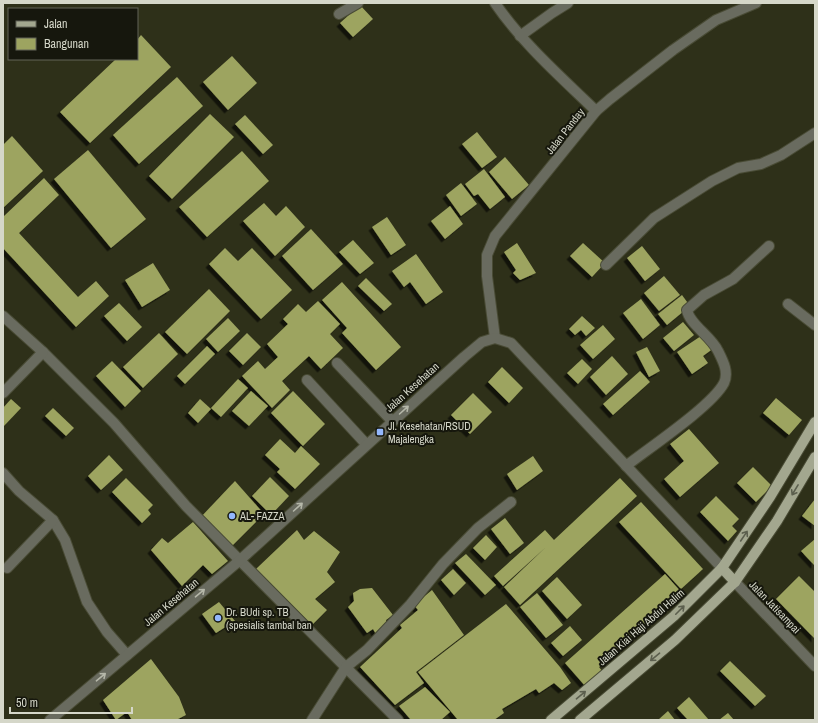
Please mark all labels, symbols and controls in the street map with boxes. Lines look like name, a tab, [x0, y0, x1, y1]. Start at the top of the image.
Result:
legend	[8, 8, 138, 60]
text: Jalan	[44, 16, 68, 32]
text: Bangunan	[44, 36, 89, 52]
street label: Jalan Panday	[543, 105, 588, 157]
street label: Jalan Kesehatan	[382, 359, 442, 415]
one-way arrow	[399, 405, 409, 415]
place label: Jl. Kesehatan/RSUD Majalengka	[388, 419, 471, 446]
marker: Jl. Kesehatan/RSUD Majalengka	[375, 427, 385, 437]
one-way arrow	[791, 484, 799, 495]
one-way arrow	[293, 502, 303, 511]
place label: AL- FAZZA	[239, 509, 286, 523]
marker: AL- FAZZA	[227, 511, 237, 521]
one-way arrow	[740, 531, 748, 542]
street label: Jalan Kesehatan	[141, 575, 201, 629]
street label: Jalan Jatisampai	[746, 578, 804, 636]
street label: Jalan Kiai Haji Abdul Halim	[595, 586, 687, 668]
one-way arrow	[195, 589, 206, 598]
place label: Dr. BUdi sp. TB (spesialis tambal ban	[226, 605, 312, 632]
one-way arrow	[675, 605, 685, 615]
marker: Dr. BUdi sp. TB (spesialis tambal ban	[213, 613, 223, 623]
one-way arrow	[650, 652, 661, 661]
one-way arrow	[96, 672, 107, 681]
scale bar	[10, 689, 132, 715]
one-way arrow	[576, 690, 586, 699]
text: 50 m	[16, 695, 38, 711]

